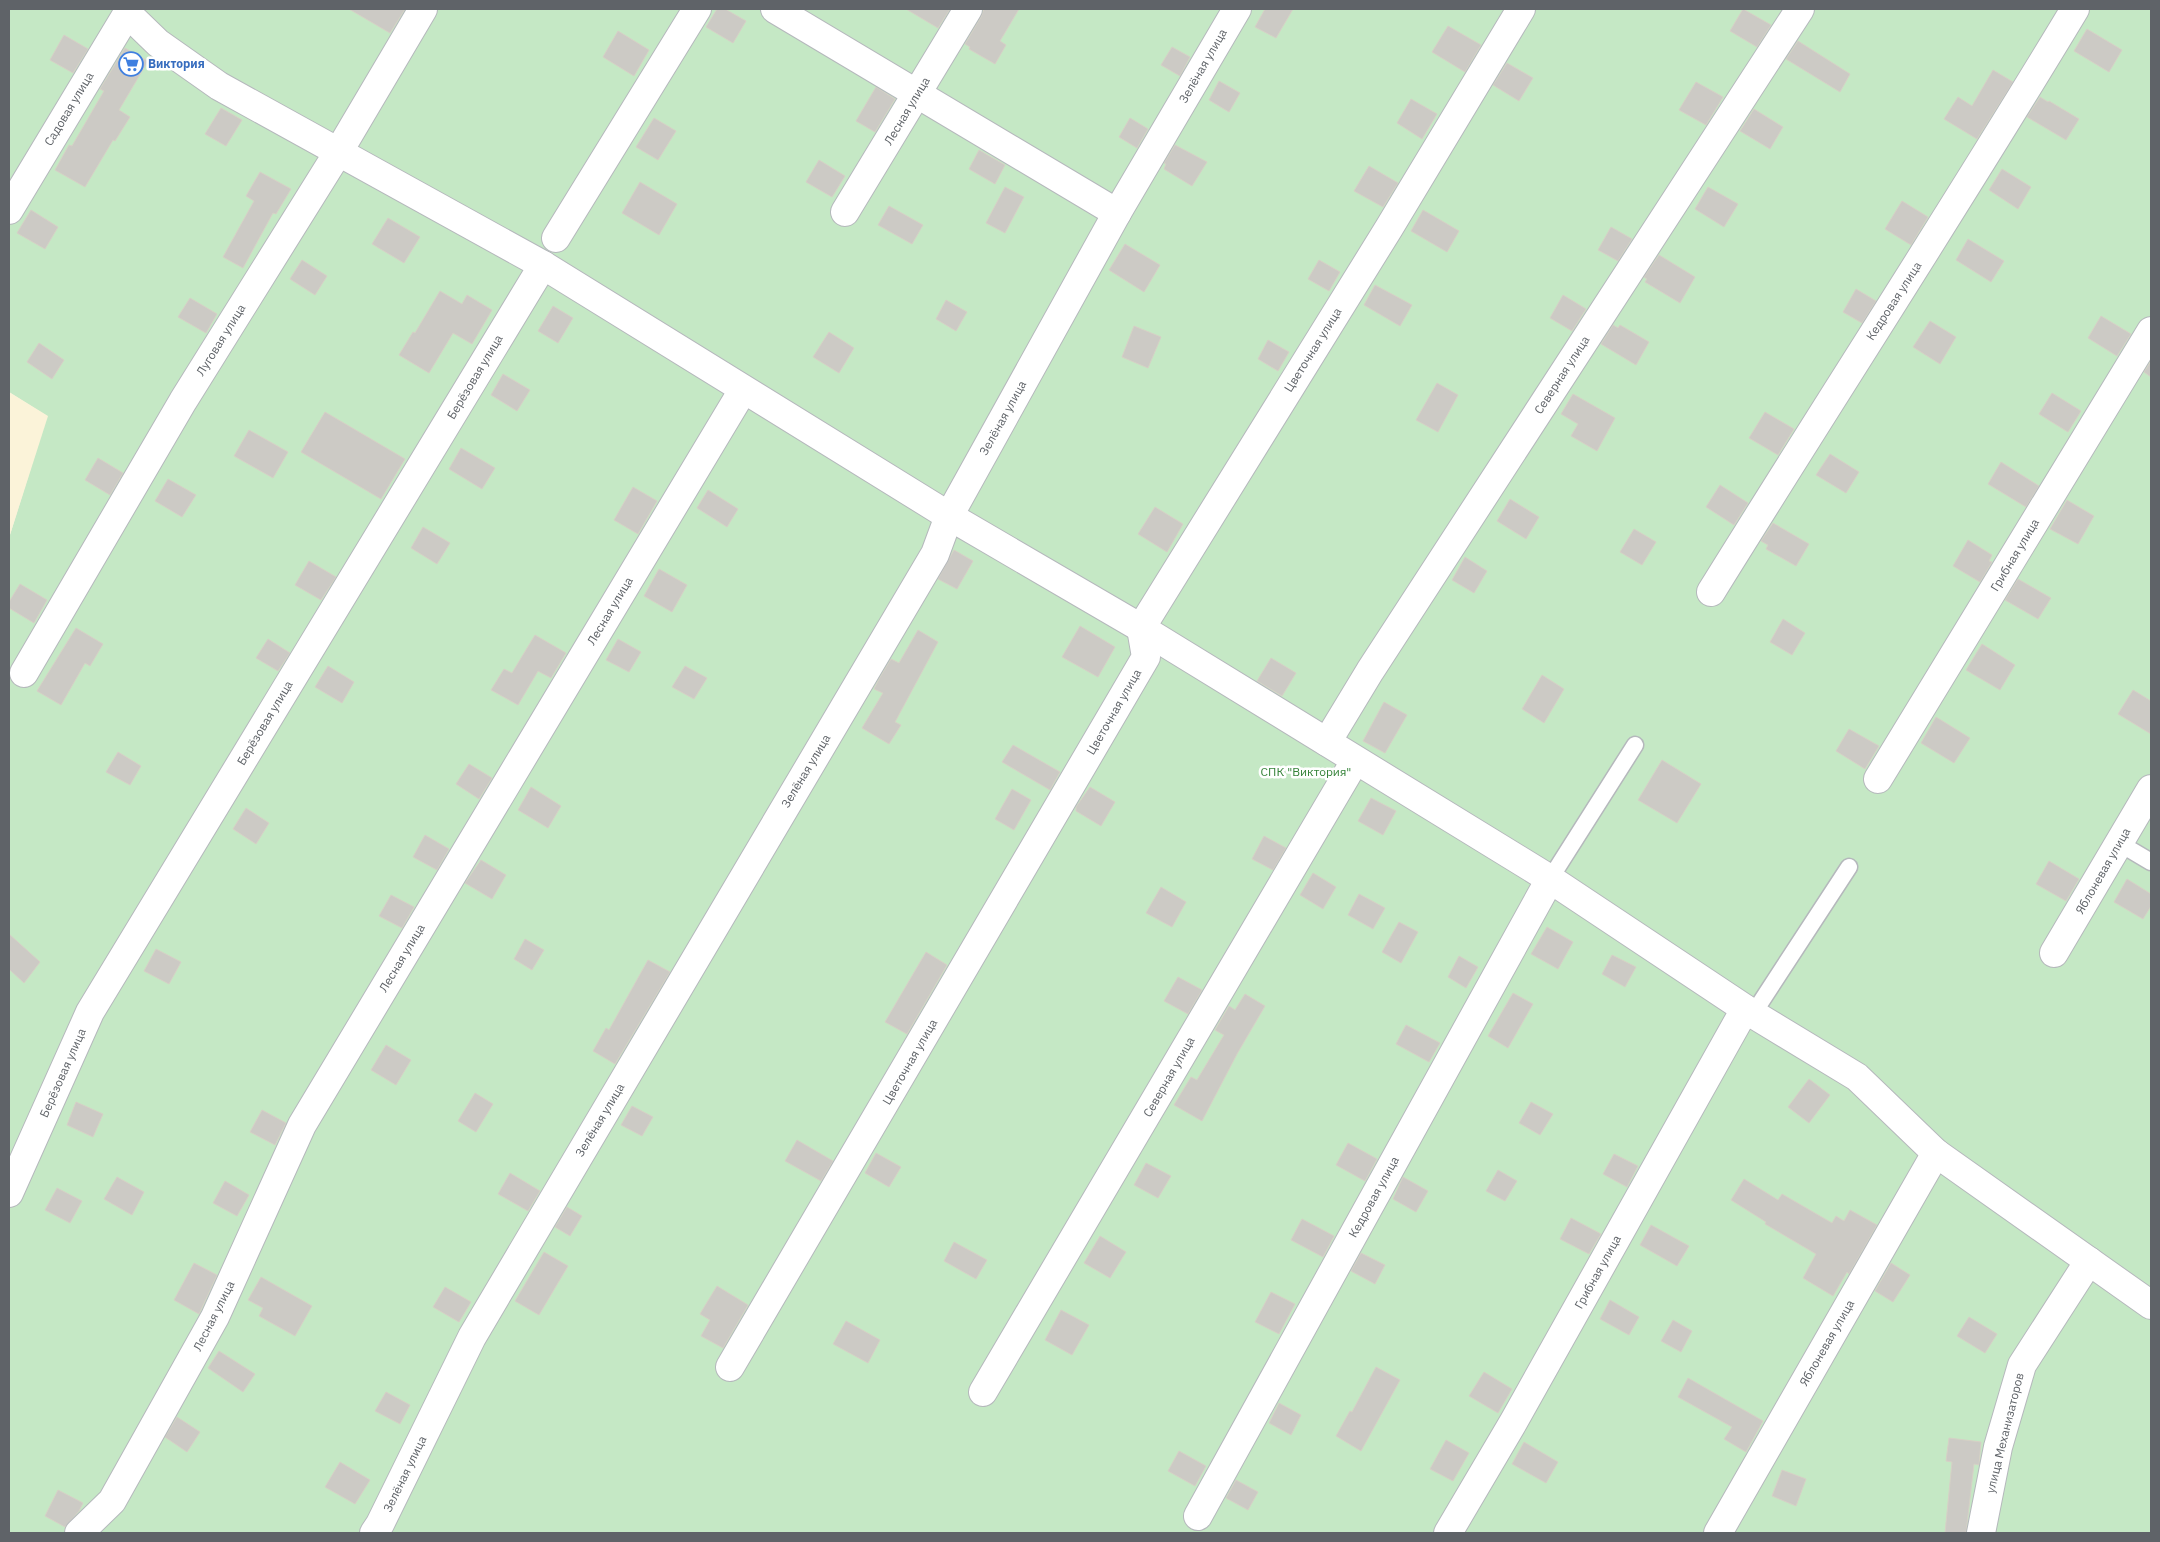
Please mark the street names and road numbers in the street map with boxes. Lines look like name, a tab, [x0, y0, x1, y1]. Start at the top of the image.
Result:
street label: Зелёная улица	[1175, 26, 1230, 105]
street label: Садовая улица	[41, 69, 97, 148]
street label: Лесная улица	[880, 73, 933, 148]
street label: Кедровая улица	[1863, 258, 1925, 343]
street label: Луговая улица	[193, 301, 249, 378]
street label: Цветочная улица	[1281, 304, 1345, 395]
street label: Берёзовая улица	[443, 331, 506, 422]
street label: Северная улица	[1531, 332, 1593, 417]
street label: Зелёная улица	[976, 377, 1030, 458]
street label: Грибная улица	[1987, 515, 2042, 594]
street label: Лесная улица	[583, 573, 636, 648]
street label: Цветочная улица	[1083, 666, 1144, 757]
street label: Берёзовая улица	[233, 677, 296, 768]
street label: Зелёная улица	[778, 731, 834, 810]
street label: Яблоневая улица	[2072, 824, 2134, 917]
street label: Лесная улица	[375, 920, 428, 995]
street label: Цветочная улица	[879, 1016, 940, 1107]
street label: Берёзовая улица	[36, 1025, 89, 1120]
street label: Северная улица	[1140, 1033, 1198, 1120]
street label: Зелёная улица	[572, 1080, 628, 1159]
street label: Кедровая улица	[1345, 1153, 1402, 1240]
street label: Грибная улица	[1571, 1232, 1624, 1311]
street label: Лесная улица	[189, 1278, 238, 1353]
street label: Яблоневая улица	[1796, 1296, 1858, 1389]
street label: улица Механизаторов	[1982, 1371, 2027, 1495]
street label: Зелёная улица	[380, 1433, 430, 1514]

